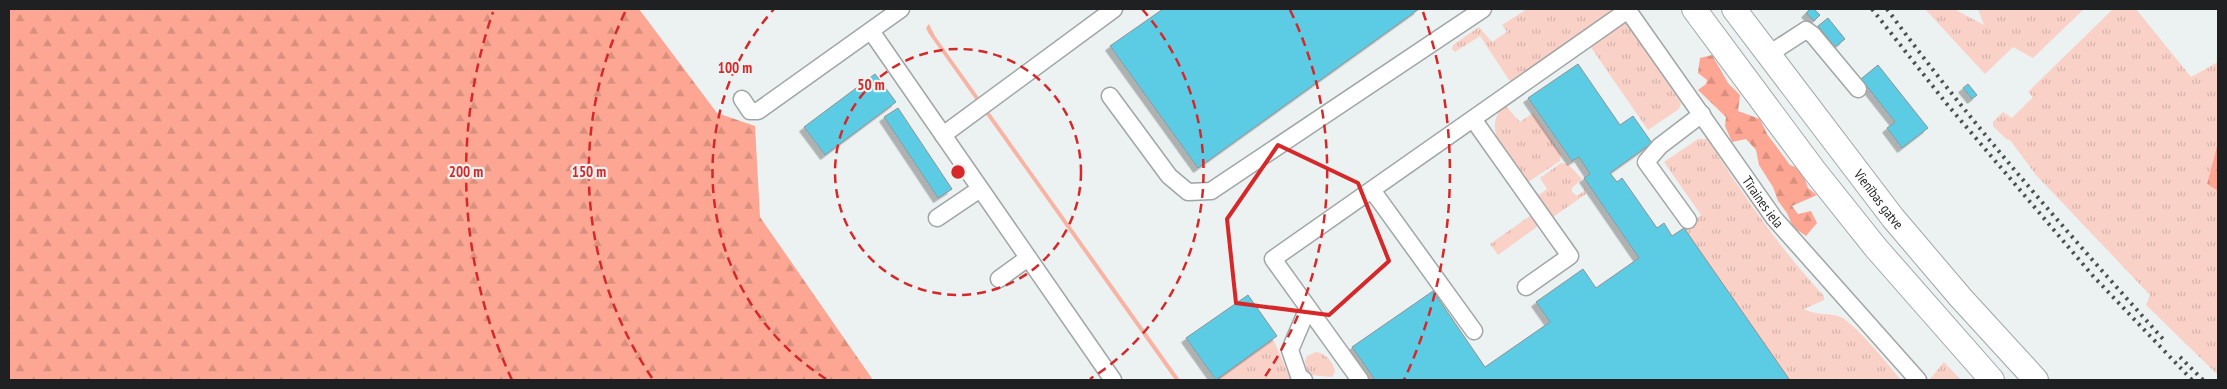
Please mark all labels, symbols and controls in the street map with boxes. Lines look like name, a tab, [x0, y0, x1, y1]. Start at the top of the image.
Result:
text: 100 m	[718, 58, 752, 77]
text: 50 m	[857, 75, 885, 94]
text: 200 m	[449, 162, 483, 181]
text: 150 m	[572, 162, 606, 181]
centre of rings	[949, 163, 967, 181]
street label: Vienības gatve	[1850, 165, 1908, 233]
street label: Tīraines iela	[1738, 173, 1788, 232]

